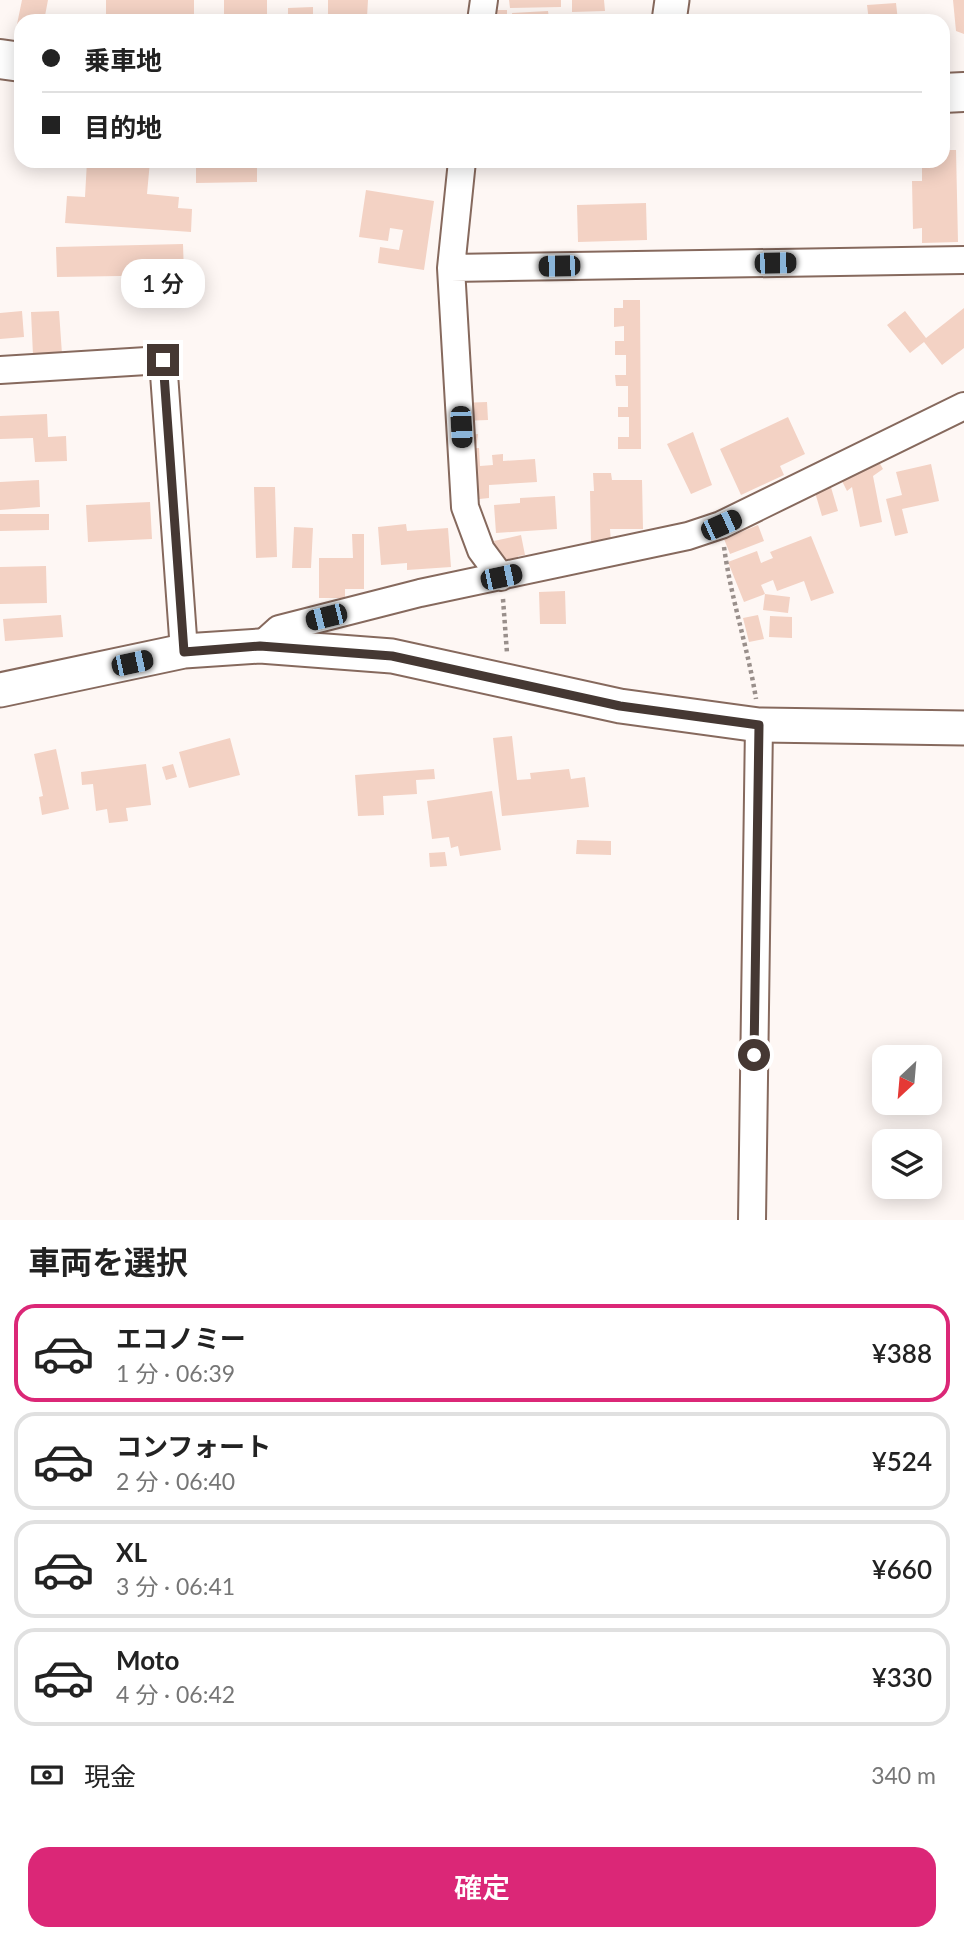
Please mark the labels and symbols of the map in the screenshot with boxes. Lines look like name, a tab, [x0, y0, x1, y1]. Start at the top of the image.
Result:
car	[754, 252, 797, 274]
car	[538, 255, 581, 277]
callout: 1 分	[121, 258, 205, 308]
route end	[147, 344, 179, 376]
car	[450, 405, 473, 449]
car	[698, 507, 745, 543]
car	[479, 562, 524, 592]
car	[304, 602, 349, 632]
car	[110, 648, 155, 678]
route start	[738, 1039, 770, 1071]
north arrow	[872, 1045, 942, 1115]

